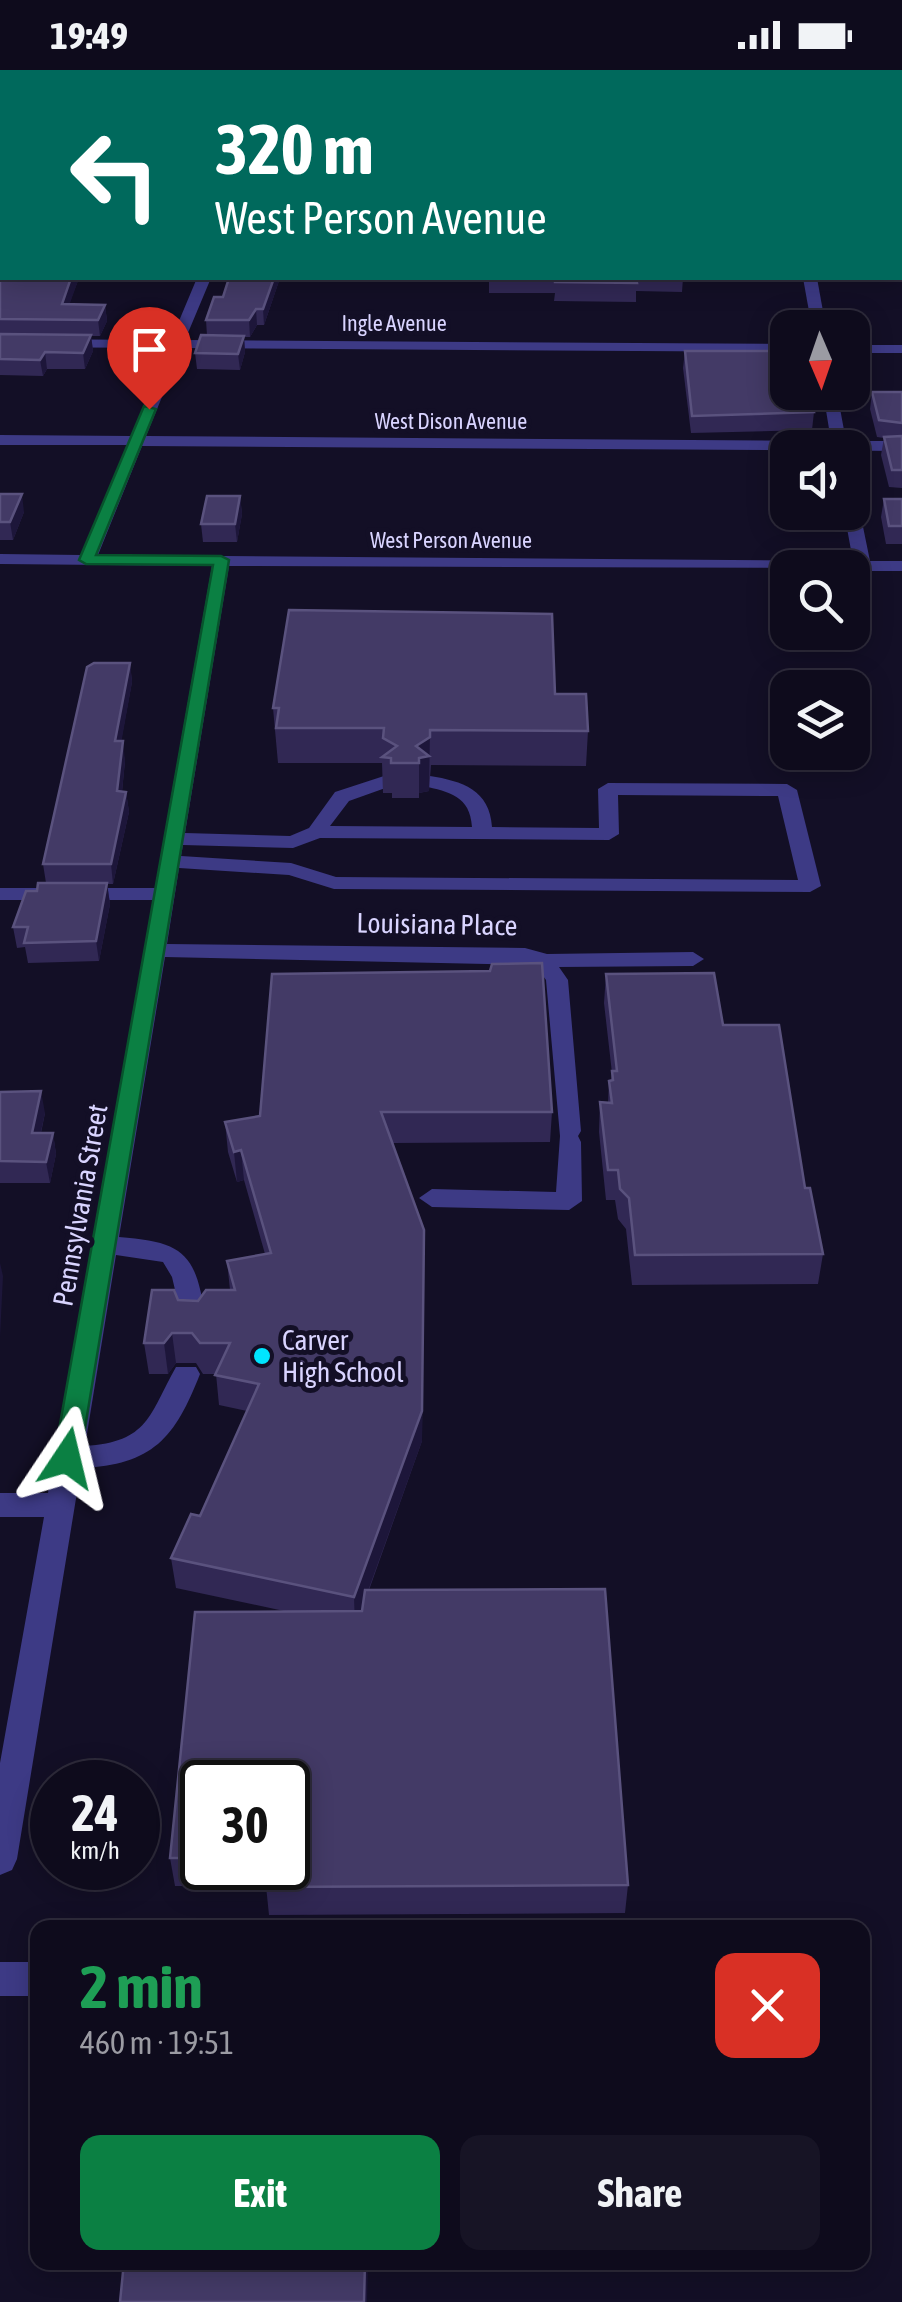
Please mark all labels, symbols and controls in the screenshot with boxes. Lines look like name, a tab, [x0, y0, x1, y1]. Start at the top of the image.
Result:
text: 19:49	[50, 14, 128, 57]
text: 320 m	[215, 109, 374, 189]
icon: left	[50, 110, 180, 240]
text: West Person Avenue	[215, 192, 547, 244]
pin	[107, 307, 192, 410]
street label: Ingle Avenue	[341, 310, 447, 336]
north arrow	[770, 310, 870, 410]
map controls	[770, 310, 870, 770]
icon: arrive	[122, 322, 177, 377]
street label: West Dison Avenue	[375, 408, 527, 434]
button: sound	[770, 430, 870, 530]
street label: West Person Avenue	[370, 527, 532, 553]
button: search	[770, 550, 870, 650]
button: layers	[770, 670, 870, 770]
street label: Louisiana Place	[356, 907, 518, 941]
street label: Pennsylvania Street	[46, 1102, 114, 1308]
place label: Carver High School	[282, 1324, 404, 1388]
marker: Carver High School	[251, 1345, 273, 1367]
position arrow	[15, 1406, 119, 1510]
speed limit sign: 30	[180, 1760, 310, 1890]
text: 24	[71, 1784, 118, 1842]
text: km/h	[70, 1836, 120, 1864]
text: 2 min	[80, 1952, 203, 2021]
button: close	[715, 1953, 820, 2058]
text: 460 m · 19:51	[80, 2024, 234, 2061]
button: Exit	[80, 2135, 440, 2250]
button: Share	[460, 2135, 820, 2250]

